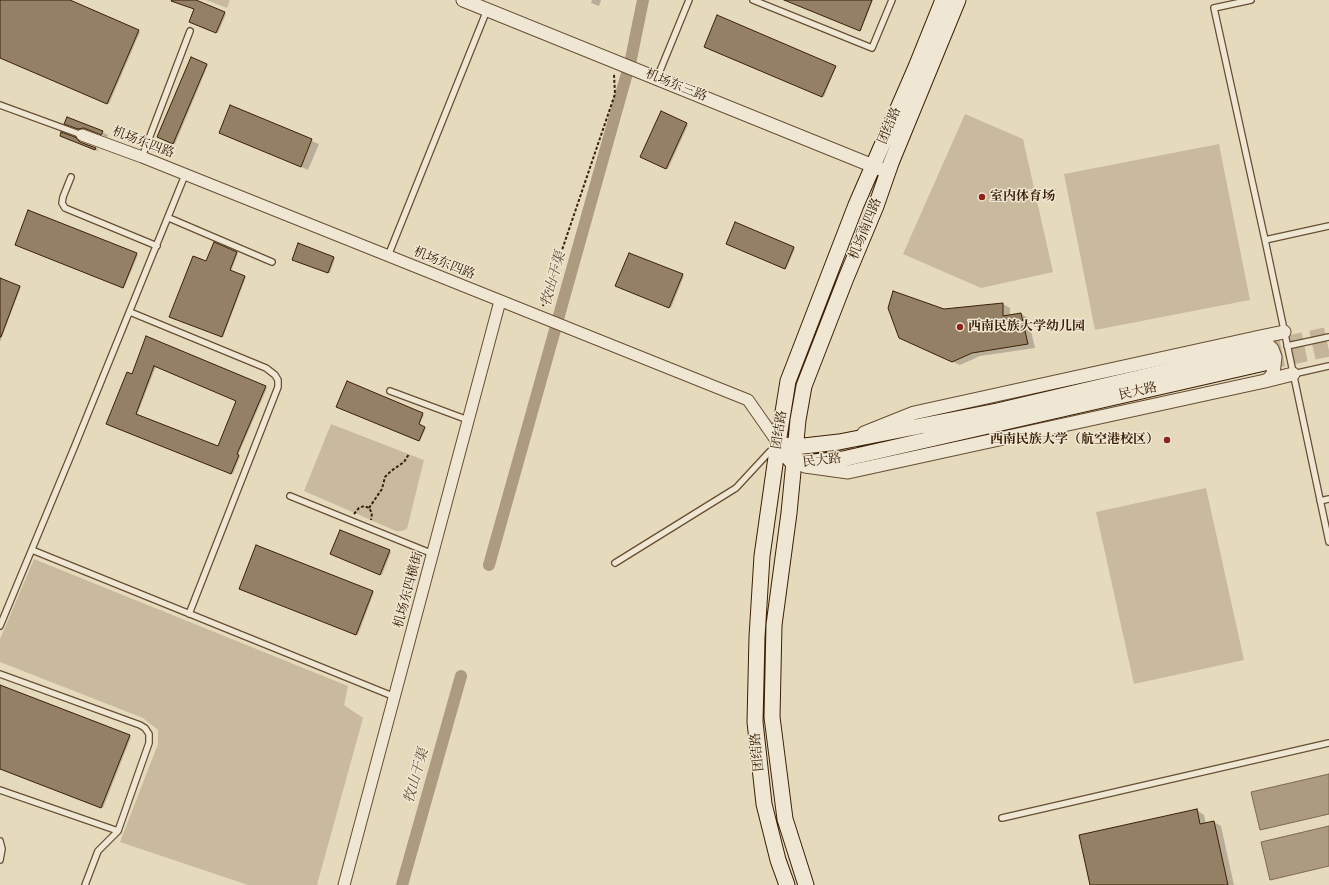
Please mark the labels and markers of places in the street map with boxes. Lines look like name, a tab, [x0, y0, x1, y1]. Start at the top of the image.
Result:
place label: 室内体育场	[990, 189, 1055, 205]
marker: 室内体育场	[977, 192, 987, 202]
place label: 西南民族大学幼儿园	[968, 319, 1085, 335]
marker: 西南民族大学幼儿园	[955, 322, 965, 332]
place label: 西南民族大学（航空港校区）	[990, 432, 1159, 448]
marker: 西南民族大学（航空港校区）	[1162, 435, 1172, 445]

